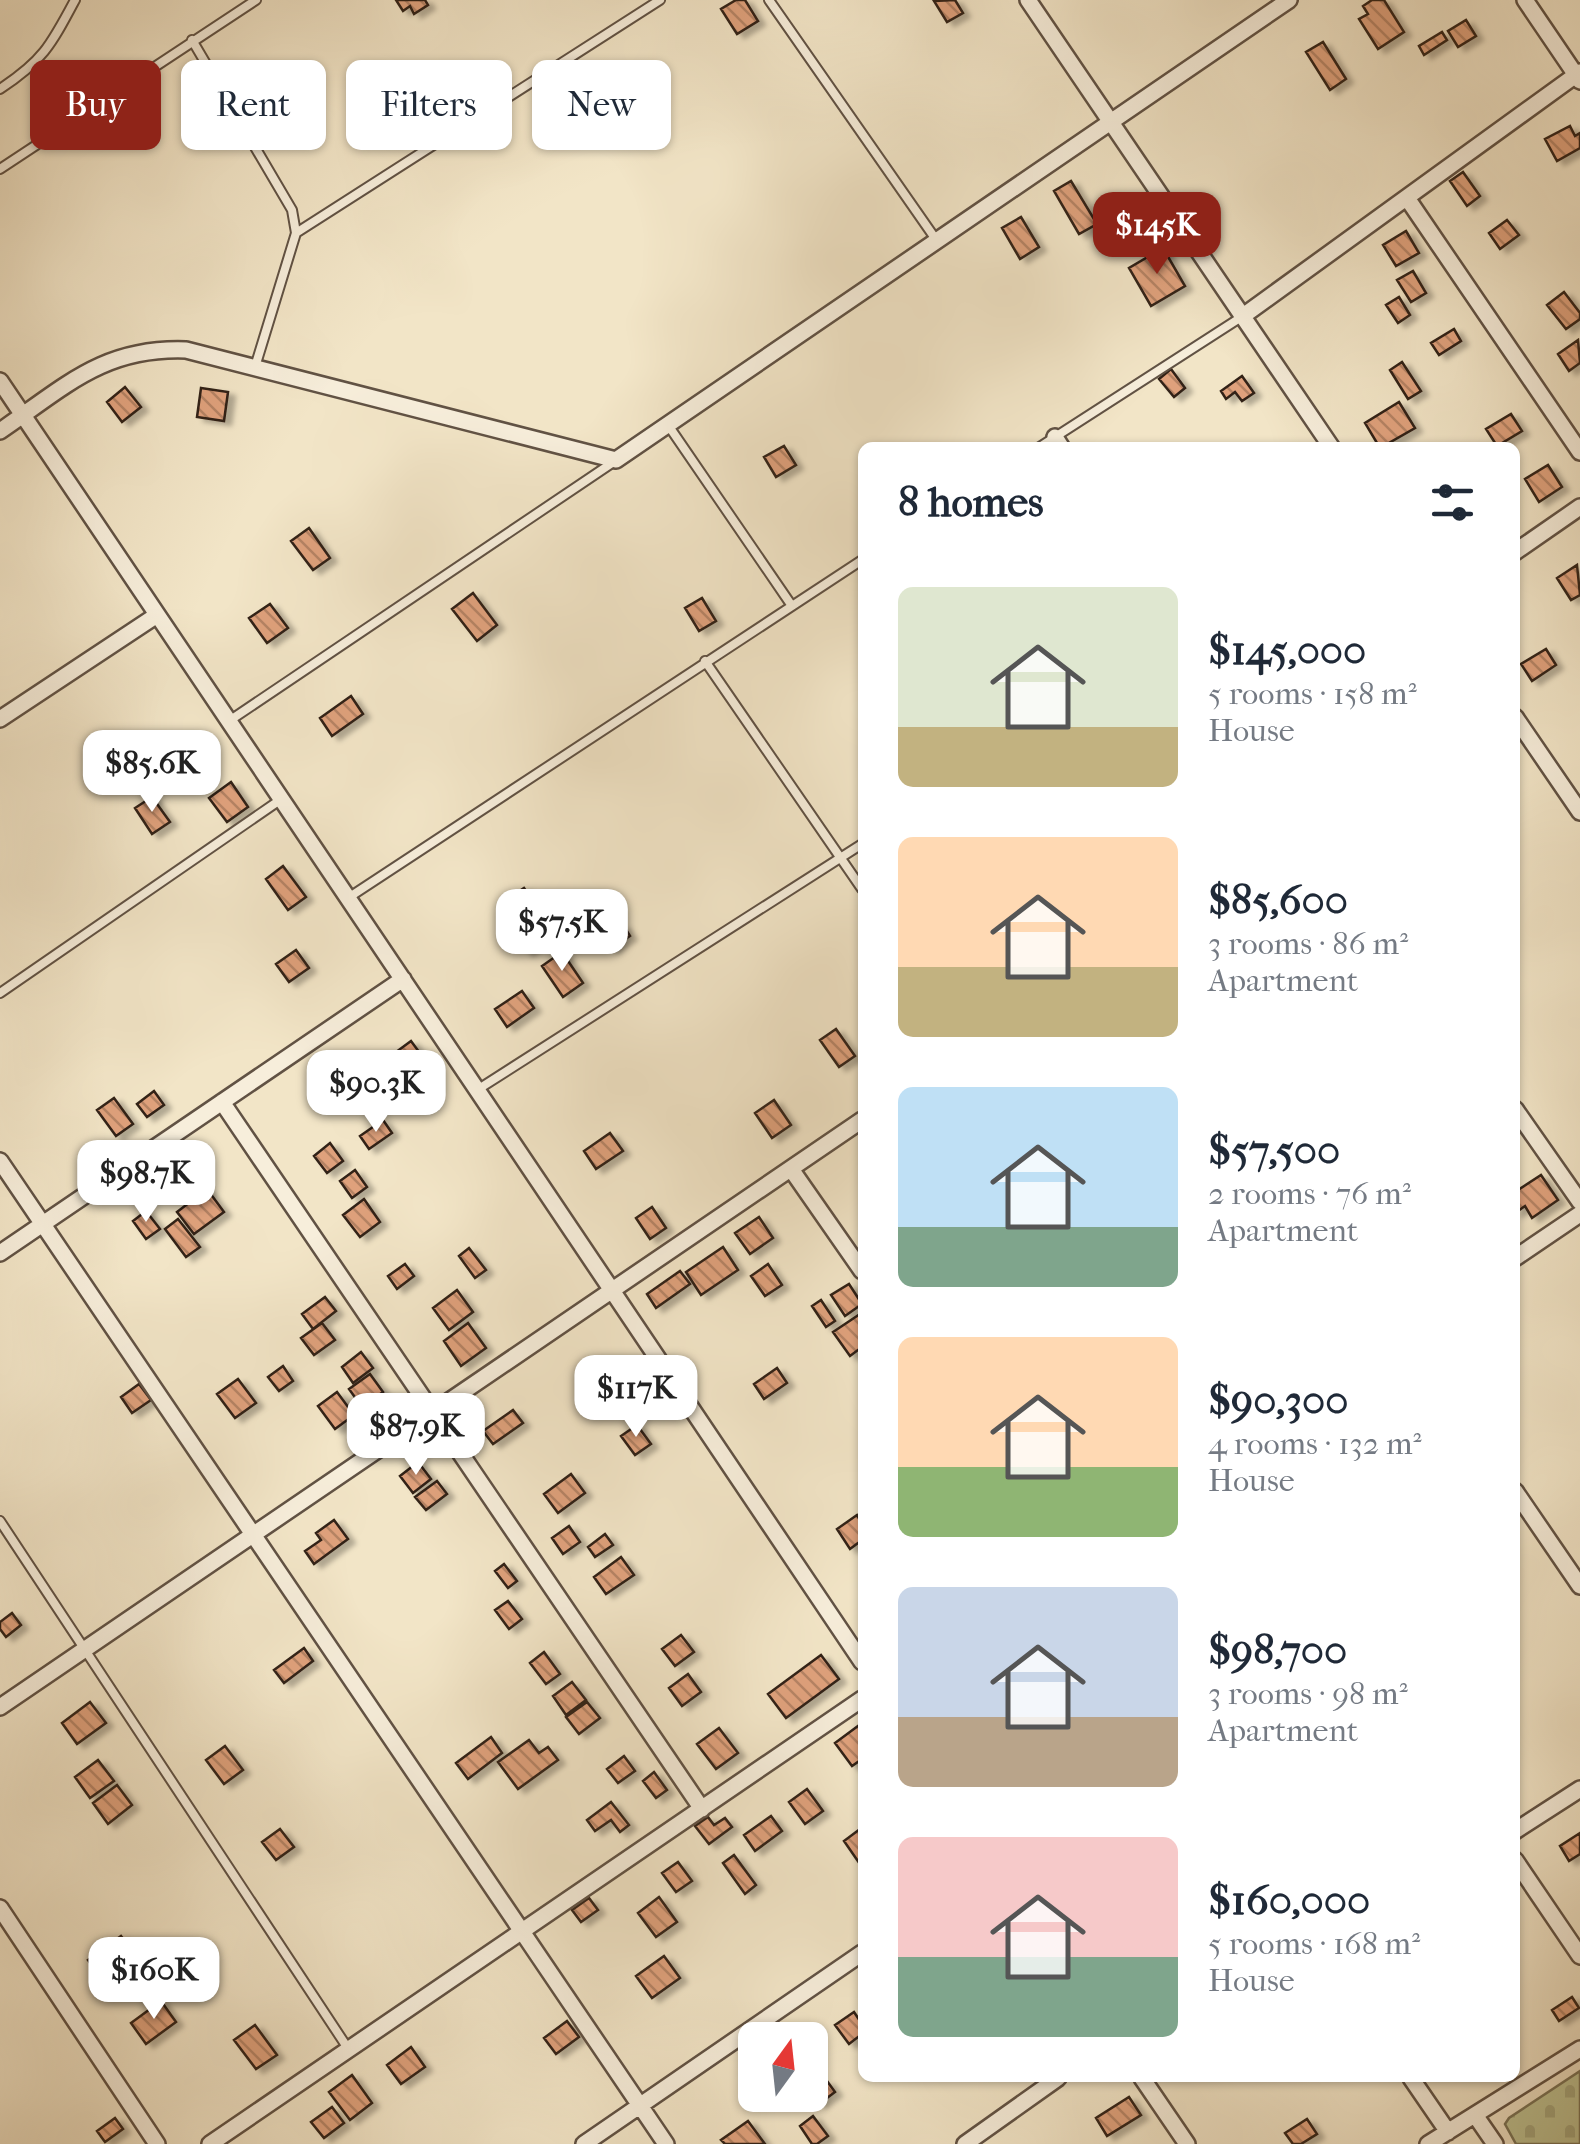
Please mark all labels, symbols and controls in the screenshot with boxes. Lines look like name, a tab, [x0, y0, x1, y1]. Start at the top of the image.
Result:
chip: Buy	[30, 60, 161, 150]
chip: Rent	[181, 60, 326, 150]
chip: Filters	[346, 60, 512, 150]
chip: New	[532, 60, 671, 150]
pin: $145K	[1087, 192, 1227, 277]
text: $145K	[1115, 206, 1199, 243]
icon: filters	[1425, 475, 1480, 530]
text: 8 homes	[898, 478, 1044, 527]
text: $145,000	[1208, 626, 1366, 675]
icon: home	[978, 627, 1098, 747]
text: 5 rooms · 158 m²	[1208, 675, 1417, 712]
text: House	[1208, 712, 1295, 749]
pin: $85.6K	[71, 730, 233, 815]
text: $85.6K	[105, 744, 199, 781]
text: $85,600	[1208, 876, 1348, 925]
icon: home	[978, 877, 1098, 997]
pin: $57.5K	[481, 889, 643, 974]
text: $57.5K	[518, 903, 606, 940]
text: 3 rooms · 86 m²	[1208, 925, 1408, 962]
text: Apartment	[1208, 962, 1358, 999]
pin: $90.3K	[295, 1050, 457, 1135]
text: $90.3K	[329, 1064, 423, 1101]
text: $57,500	[1208, 1126, 1340, 1175]
icon: home	[978, 1127, 1098, 1247]
pin: $98.7K	[65, 1140, 227, 1225]
text: $98.7K	[99, 1154, 193, 1191]
text: 2 rooms · 76 m²	[1208, 1175, 1411, 1212]
text: Apartment	[1208, 1212, 1358, 1249]
pin: $117K	[566, 1355, 706, 1440]
text: $117K	[596, 1369, 676, 1406]
text: $90,300	[1208, 1376, 1348, 1425]
icon: home	[978, 1377, 1098, 1497]
pin: $87.9K	[335, 1393, 497, 1478]
text: $87.9K	[369, 1407, 463, 1444]
text: 4 rooms · 132 m²	[1208, 1425, 1422, 1462]
text: House	[1208, 1462, 1295, 1499]
text: $98,700	[1208, 1626, 1347, 1675]
icon: home	[978, 1627, 1098, 1747]
text: 3 rooms · 98 m²	[1208, 1675, 1408, 1712]
text: Apartment	[1208, 1712, 1358, 1749]
text: $160,000	[1208, 1876, 1370, 1925]
icon: home	[978, 1877, 1098, 1997]
text: 5 rooms · 168 m²	[1208, 1925, 1420, 1962]
pin: $160K	[84, 1937, 224, 2022]
text: $160K	[110, 1951, 198, 1988]
text: House	[1208, 1962, 1295, 1999]
north arrow	[738, 2022, 828, 2112]
map controls	[738, 2022, 828, 2112]

